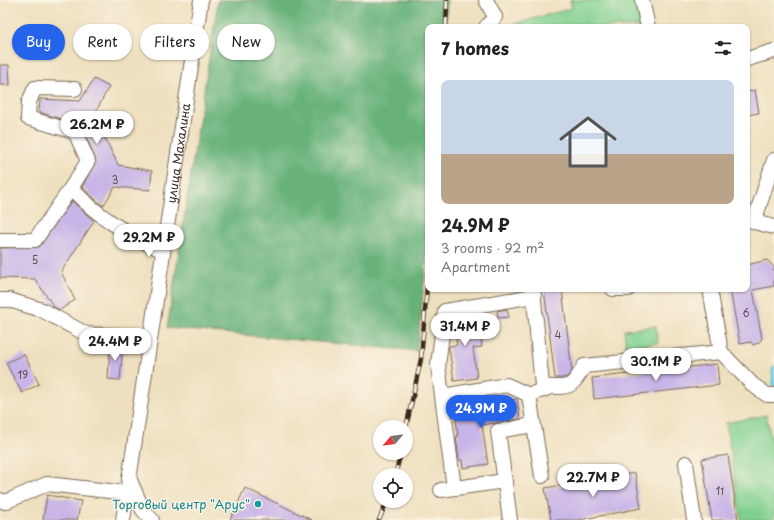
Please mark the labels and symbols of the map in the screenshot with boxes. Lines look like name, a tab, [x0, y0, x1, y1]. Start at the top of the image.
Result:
street label: улица Махалина	[162, 101, 194, 204]
pin: 26.2M ₽	[60, 111, 134, 145]
house number: 3	[112, 172, 118, 187]
pin: 29.2M ₽	[112, 224, 186, 258]
house number: 5	[32, 252, 38, 267]
house number: 6	[742, 305, 750, 320]
pin: 31.4M ₽	[428, 313, 502, 347]
house number: 4	[555, 327, 562, 342]
pin: 24.4M ₽	[78, 328, 152, 362]
pin: 30.1M ₽	[619, 348, 693, 382]
house number: 19	[18, 367, 28, 382]
pin: 24.9M ₽	[444, 395, 518, 429]
north arrow	[373, 420, 413, 460]
pin: 22.7M ₽	[556, 464, 630, 498]
house number: 11	[716, 483, 724, 498]
place label: Торговый центр "Арус"	[112, 495, 250, 513]
marker: Торговый центр "Арус"	[253, 499, 263, 509]

